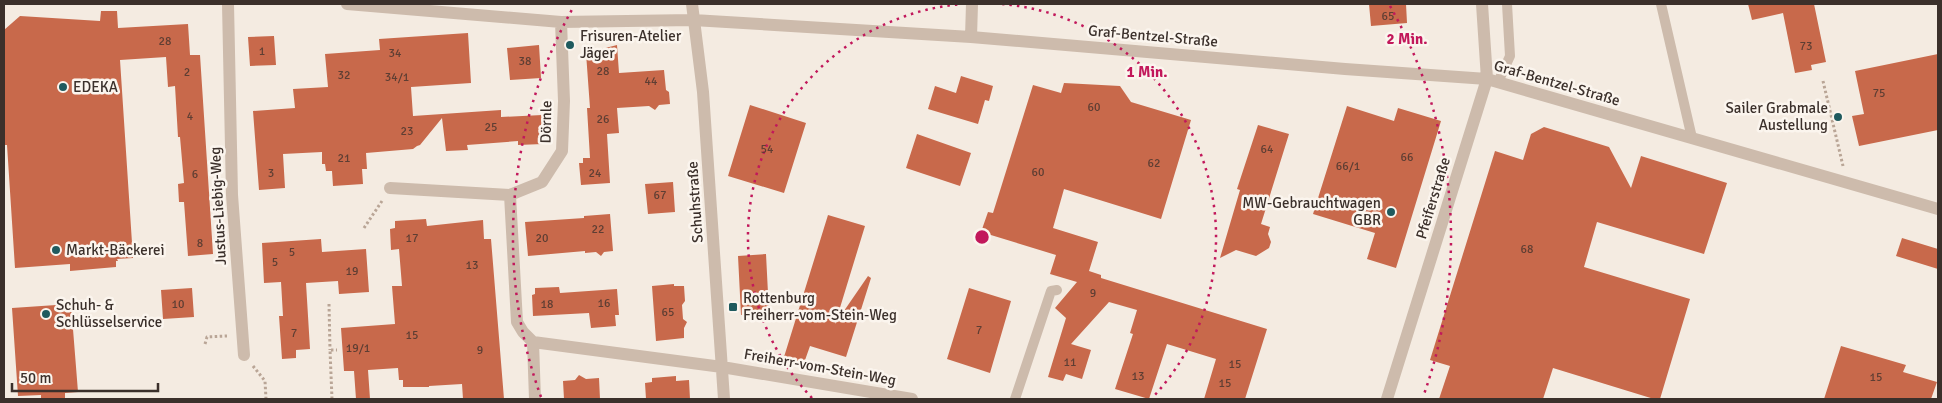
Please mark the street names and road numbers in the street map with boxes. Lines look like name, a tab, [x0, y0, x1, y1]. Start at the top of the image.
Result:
street label: Graf-Bentzel-Straße	[1087, 21, 1219, 51]
street label: Graf-Bentzel-Straße	[1492, 56, 1622, 110]
street label: Dörnle	[537, 100, 555, 144]
street label: Justus-Liebig-Weg	[206, 146, 230, 266]
street label: Pfeiferstraße	[1412, 155, 1454, 241]
street label: Schuhstraße	[683, 161, 707, 243]
street label: Freiherr-vom-Stein-Weg	[743, 345, 897, 389]

